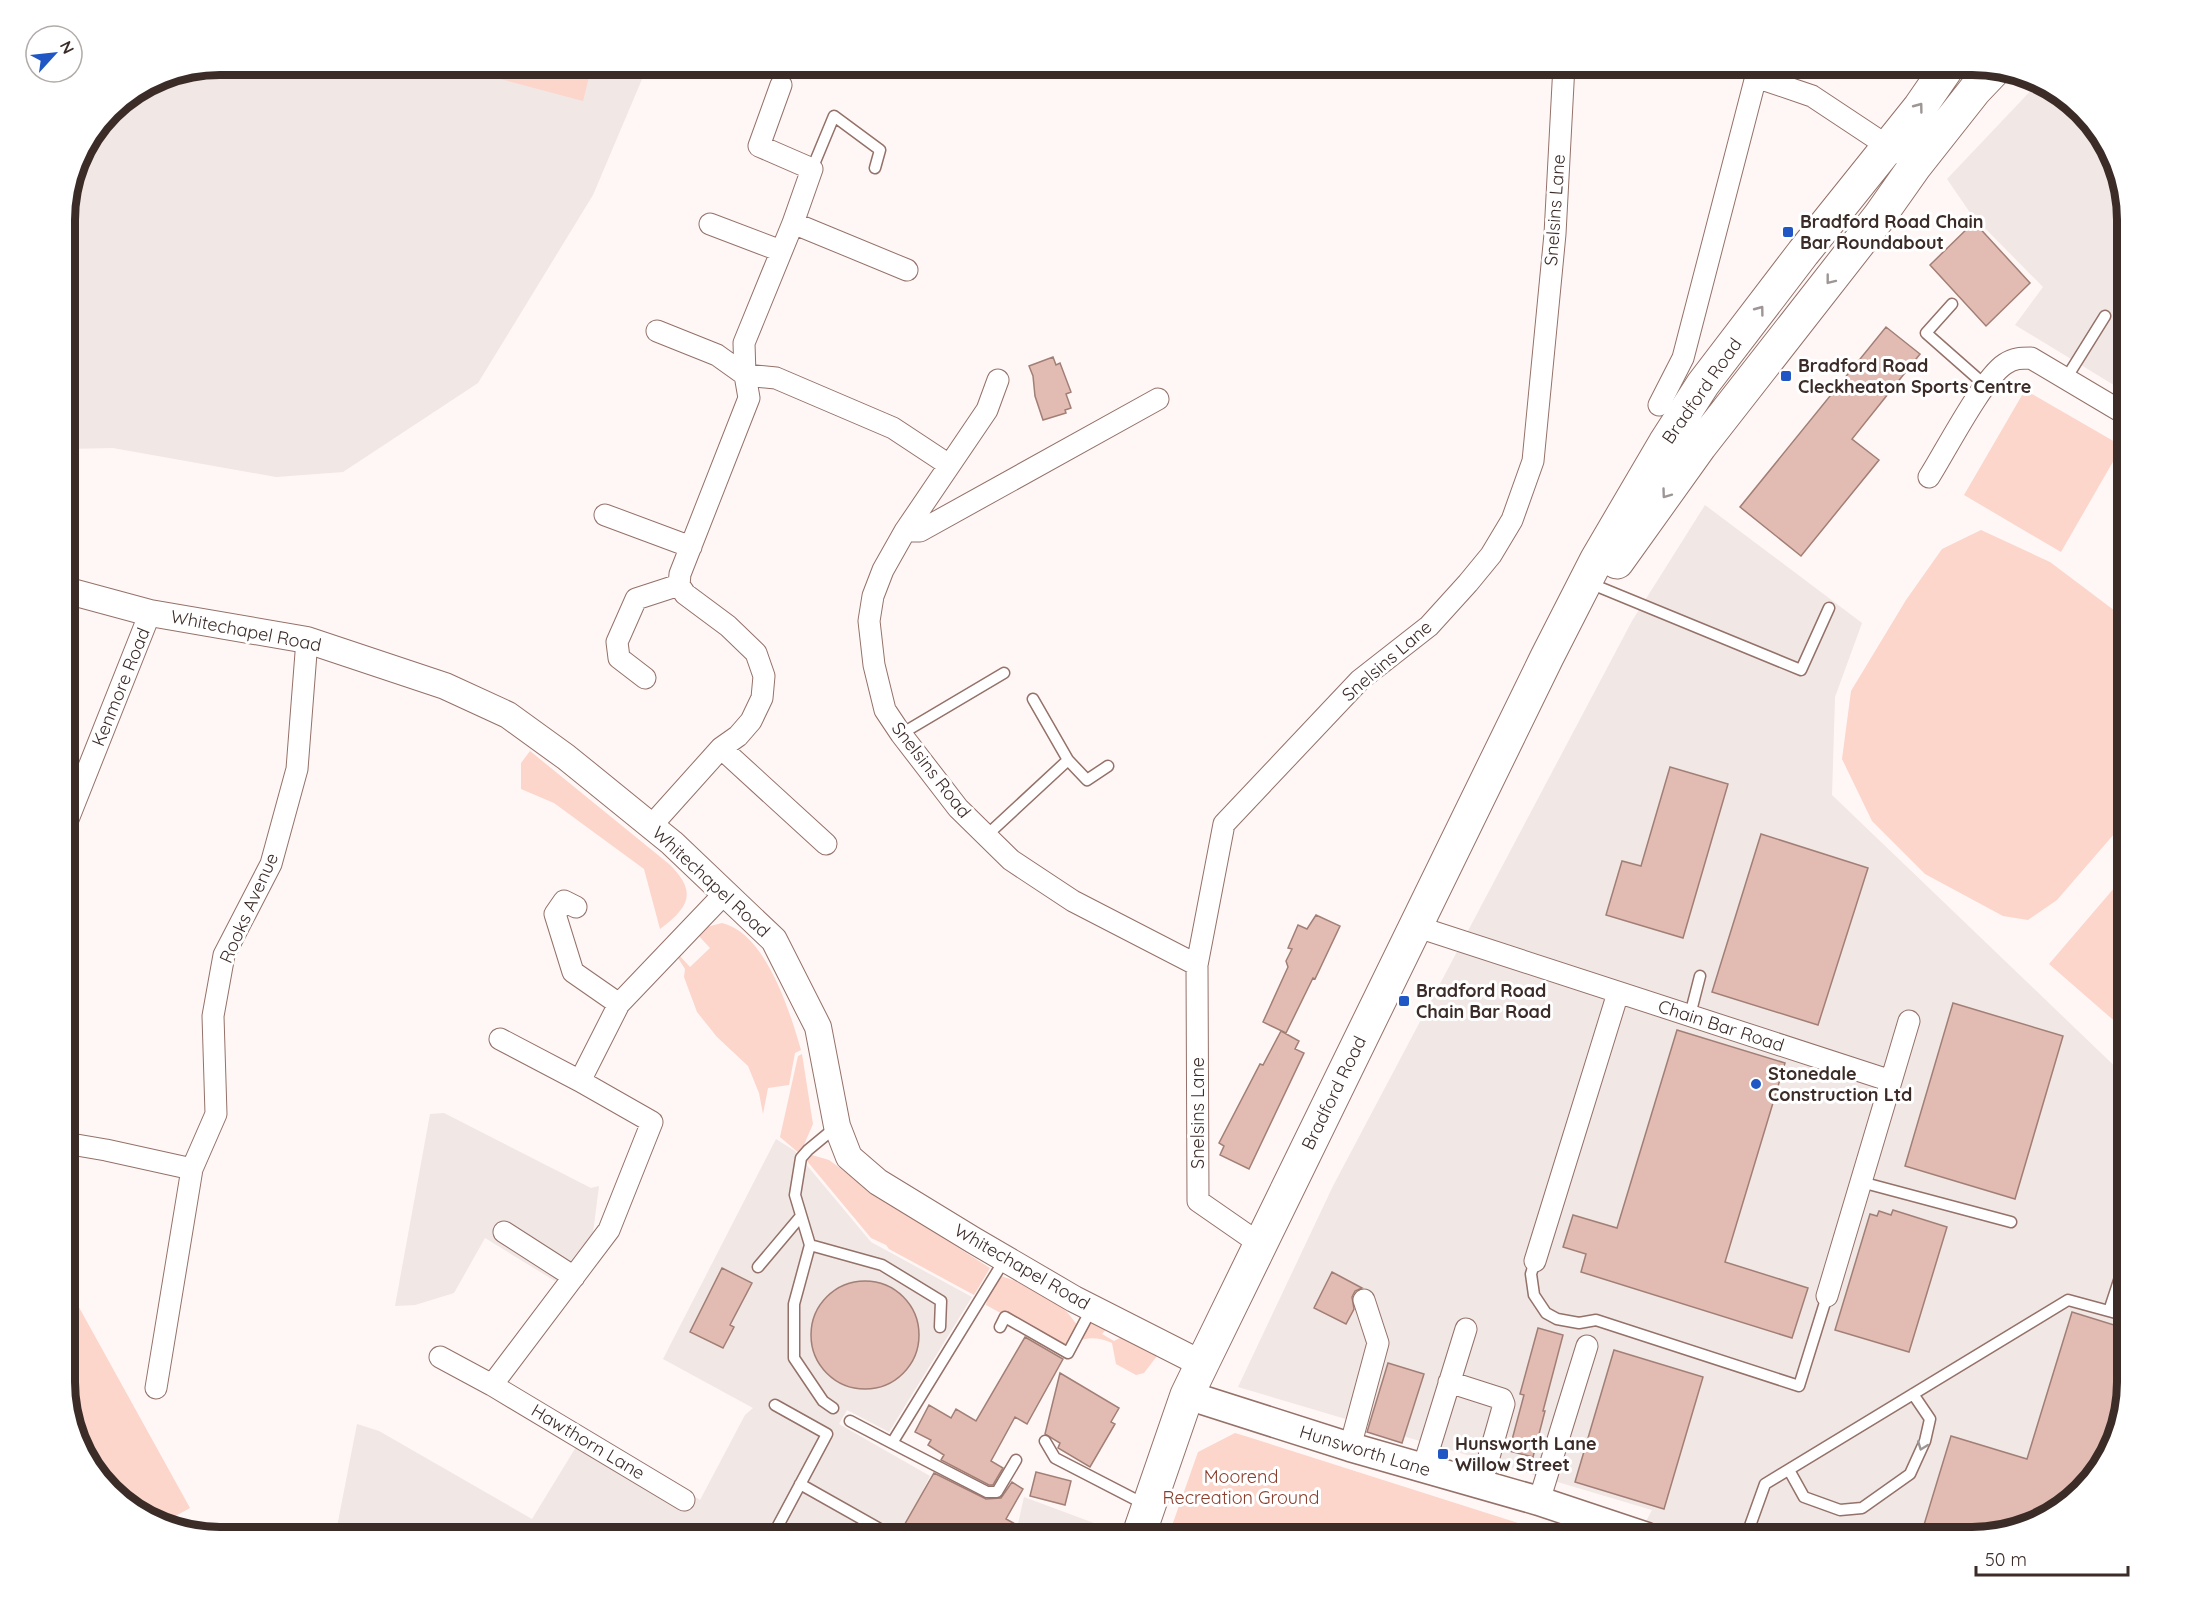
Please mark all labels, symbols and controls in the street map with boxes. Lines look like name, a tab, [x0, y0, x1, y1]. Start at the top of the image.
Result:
north arrow	[24, 24, 84, 84]
text: N	[56, 37, 79, 57]
one-way arrow	[1912, 103, 1923, 114]
street label: Snelsins Lane	[1539, 153, 1570, 267]
place label: Bradford Road Chain Bar Roundabout	[1800, 210, 1984, 254]
marker: Bradford Road Chain Bar Roundabout	[1781, 225, 1795, 239]
one-way arrow	[1826, 273, 1837, 284]
one-way arrow	[1752, 306, 1763, 317]
street label: Bradford Road	[1657, 333, 1747, 448]
place label: Bradford Road Cleckheaton Sports Centre	[1798, 354, 2031, 398]
marker: Bradford Road Cleckheaton Sports Centre	[1779, 369, 1793, 383]
one-way arrow	[1662, 487, 1673, 498]
street label: Whitechapel Road	[169, 605, 323, 656]
street label: Snelsins Lane	[1337, 615, 1436, 706]
street label: Kenmore Road	[86, 624, 155, 749]
street label: Snelsins Road	[887, 717, 976, 822]
street label: Whitechapel Road	[648, 821, 775, 942]
street label: Rooks Avenue	[214, 849, 283, 966]
place label: Bradford Road Chain Bar Road	[1416, 979, 1551, 1023]
marker: Bradford Road Chain Bar Road	[1397, 994, 1411, 1008]
street label: Chain Bar Road	[1655, 994, 1787, 1057]
street label: Bradford Road	[1296, 1032, 1371, 1154]
street label: Snelsins Lane	[1186, 1057, 1209, 1169]
place label: Stonedale Construction Ltd	[1768, 1062, 1912, 1106]
marker: Stonedale Construction Ltd	[1749, 1077, 1763, 1091]
street label: Whitechapel Road	[950, 1218, 1094, 1315]
street label: Hawthorn Lane	[527, 1399, 649, 1485]
street label: Hunsworth Lane	[1297, 1420, 1433, 1481]
place label: Hunsworth Lane Willow Street	[1455, 1432, 1597, 1476]
one-way arrow	[1917, 1440, 1929, 1451]
marker: Hunsworth Lane Willow Street	[1436, 1447, 1450, 1461]
park label: Moorend Recreation Ground	[1163, 1465, 1319, 1509]
scale bar	[1976, 1539, 2128, 1577]
text: 50 m	[1985, 1548, 2027, 1571]

